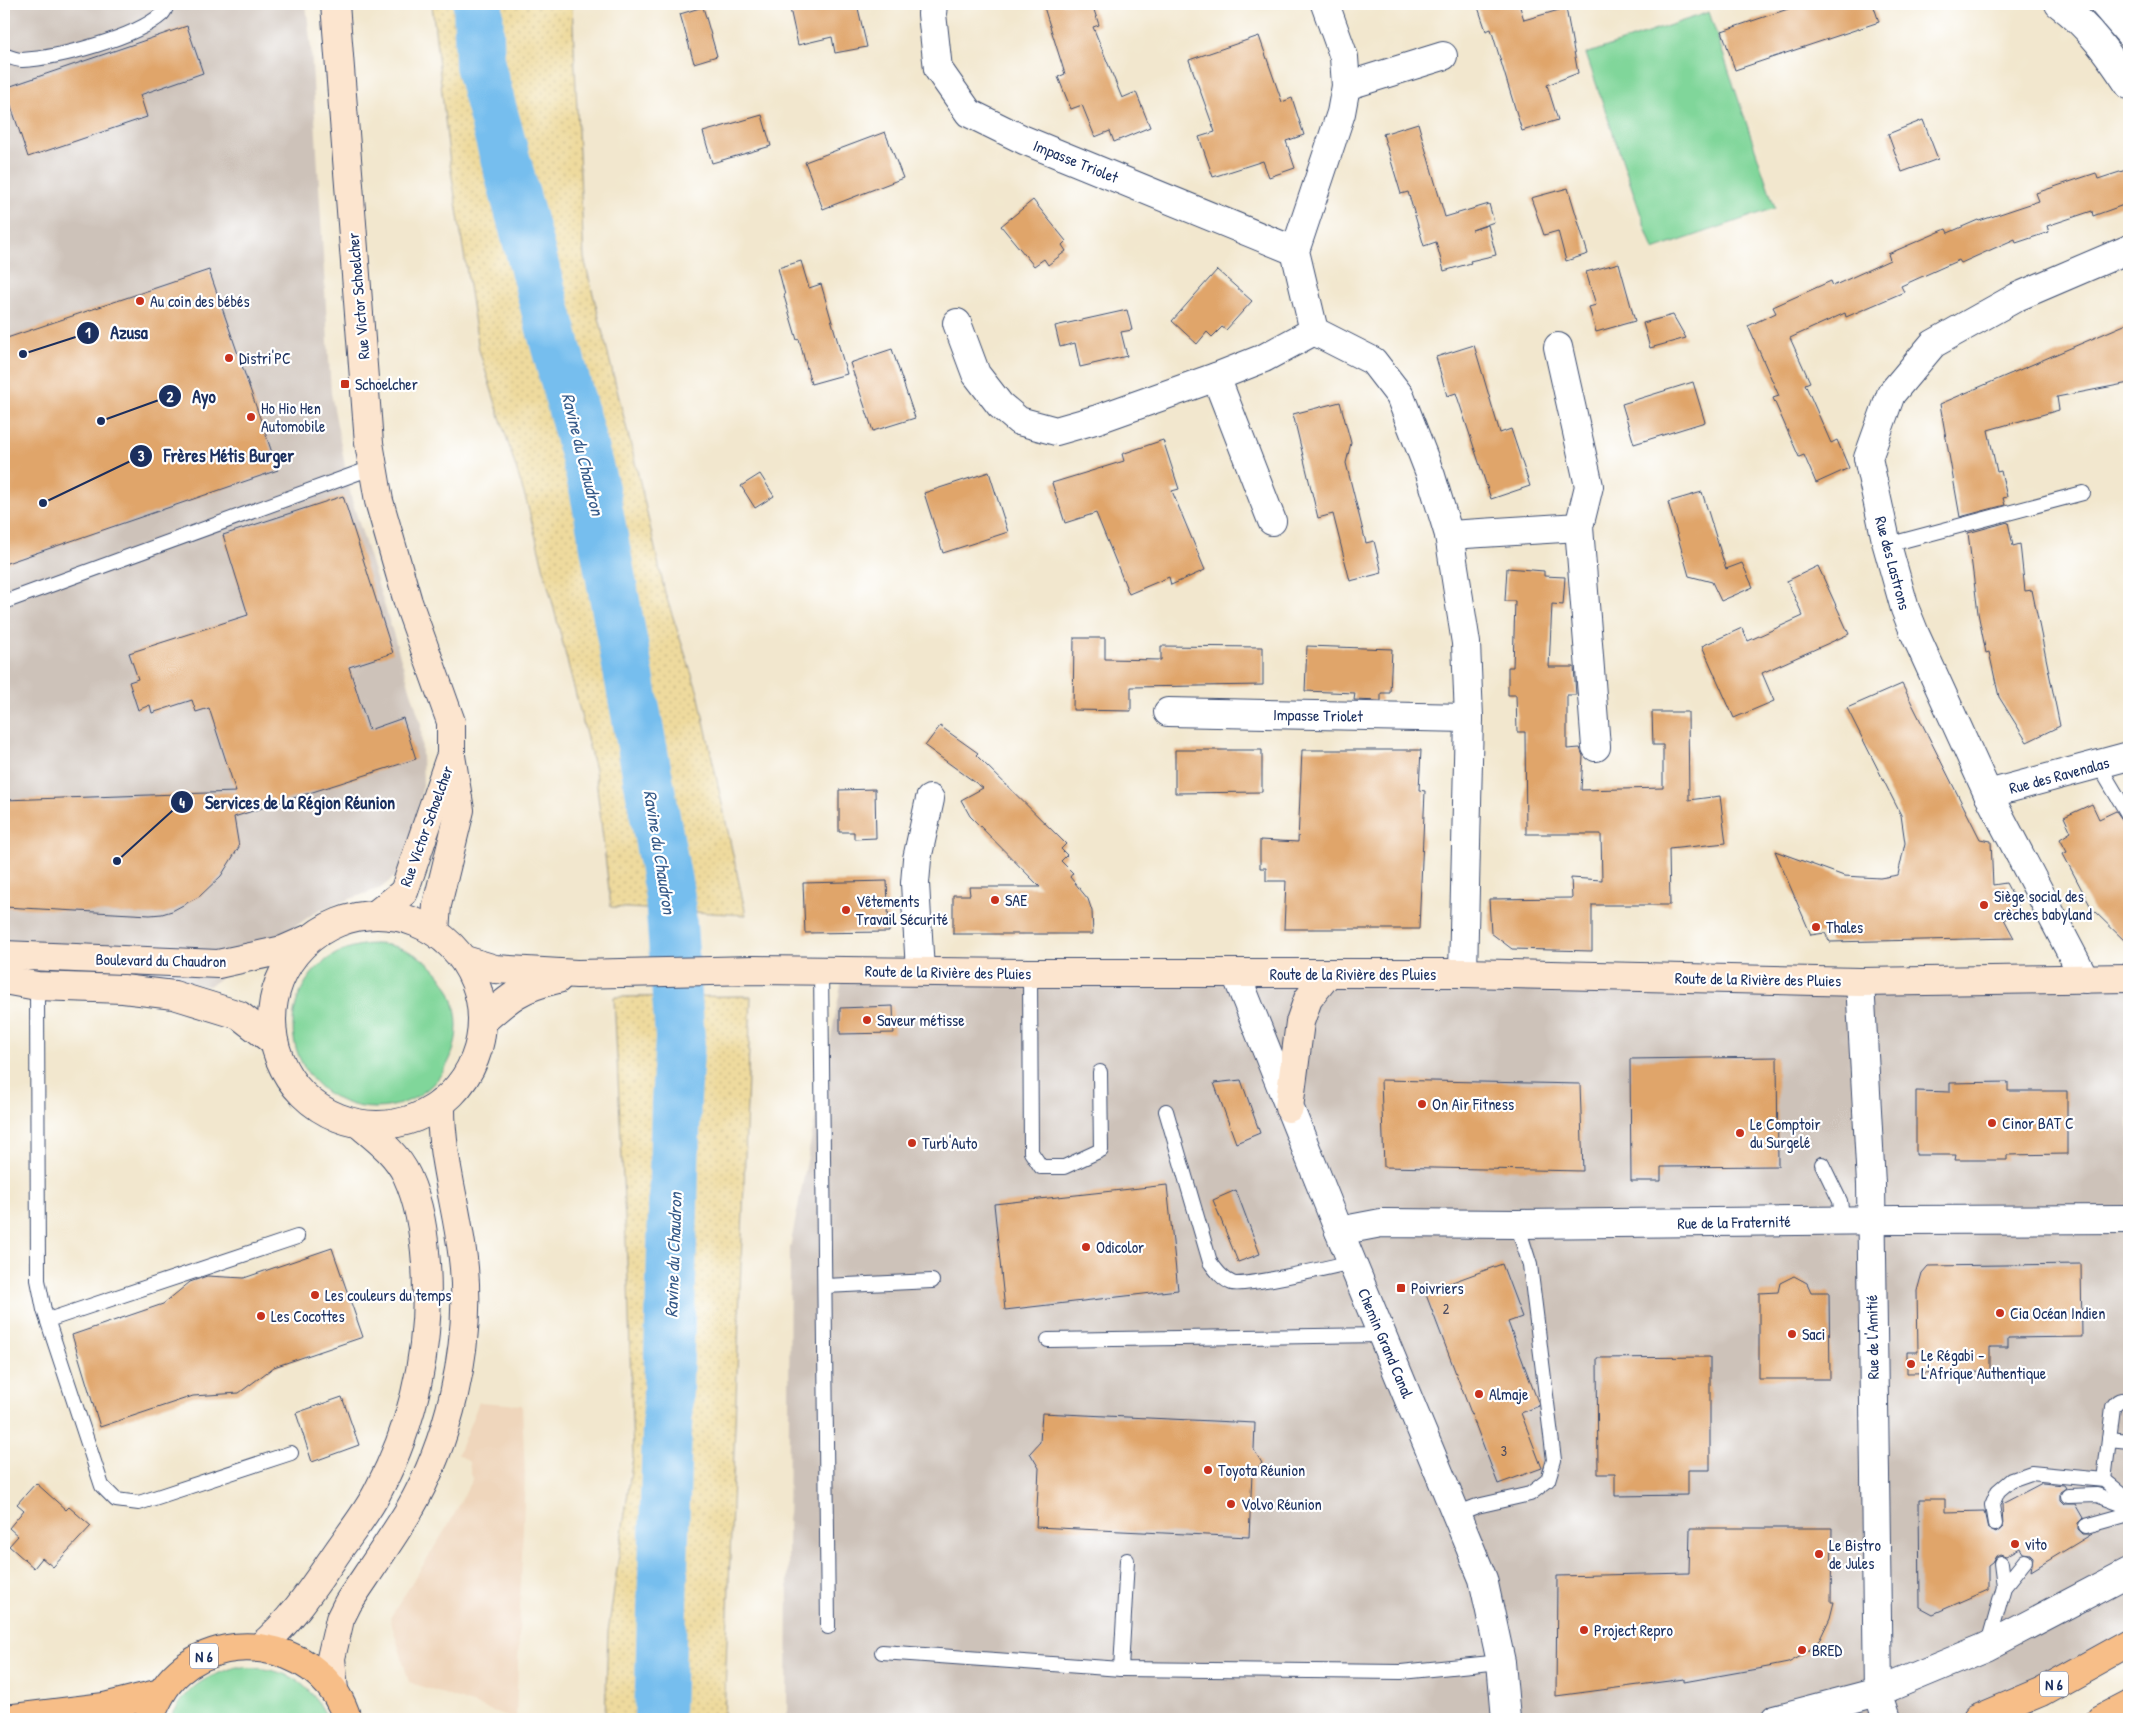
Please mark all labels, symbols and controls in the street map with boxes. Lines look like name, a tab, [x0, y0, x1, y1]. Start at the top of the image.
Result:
street label: Impasse Triolet	[1030, 134, 1122, 188]
street label: Rue Victor Schoelcher	[342, 232, 374, 360]
place label: Au coin des bébés	[150, 290, 250, 312]
marker: Au coin des bébés	[134, 295, 146, 307]
callout: Azusa	[75, 316, 158, 349]
text: Azusa	[110, 320, 149, 345]
text: 1	[85, 322, 91, 343]
place label: Distri'PC	[239, 347, 291, 369]
marker: Distri'PC	[223, 352, 235, 364]
place label: Schoelcher	[355, 373, 418, 395]
marker: Schoelcher	[339, 378, 351, 390]
callout: Ayo	[157, 380, 226, 413]
text: Ayo	[192, 384, 217, 410]
text: 2	[166, 386, 174, 407]
water label: Ravine du Chaudron	[556, 390, 611, 520]
place label: Ho Hio Hen Automobile	[261, 397, 326, 437]
marker: Ho Hio Hen Automobile	[245, 411, 257, 423]
callout: Frères Métis Burger	[129, 439, 304, 472]
text: Frères Métis Burger	[163, 443, 294, 469]
text: 3	[138, 445, 145, 466]
street label: Rue des Lastrons	[1870, 514, 1916, 612]
street label: Impasse Triolet	[1273, 703, 1364, 727]
street label: Rue des Ravenalas	[2007, 751, 2111, 799]
street label: Rue Victor Schoelcher	[394, 763, 458, 889]
callout: Services de la Région Réunion	[169, 786, 405, 819]
water label: Ravine du Chaudron	[638, 788, 682, 918]
text: Services de la Région Réunion	[205, 790, 395, 816]
text: 4	[179, 792, 185, 813]
place label: Siège social des crèches babyland	[1994, 885, 2092, 925]
place label: SAE	[1005, 889, 1027, 911]
place label: Vêtements Travail Sécurité	[856, 890, 949, 930]
marker: SAE	[989, 894, 1001, 906]
marker: Siège social des crèches babyland	[1978, 899, 1990, 911]
marker: Vêtements Travail Sécurité	[840, 904, 852, 916]
place label: Thales	[1826, 916, 1863, 938]
marker: Thales	[1810, 921, 1822, 933]
street label: Boulevard du Chaudron	[95, 948, 227, 972]
street label: Route de la Rivière des Pluies	[865, 960, 1031, 984]
street label: Route de la Rivière des Pluies	[1270, 963, 1436, 985]
street label: Route de la Rivière des Pluies	[1675, 967, 1841, 991]
place label: Saveur métisse	[877, 1009, 965, 1031]
marker: Saveur métisse	[861, 1014, 873, 1026]
place label: On Air Fitness	[1432, 1093, 1514, 1115]
marker: On Air Fitness	[1416, 1098, 1428, 1110]
place label: Cinor BAT C	[2002, 1112, 2074, 1134]
place label: Le Comptoir du Surgelé	[1750, 1113, 1821, 1153]
marker: Cinor BAT C	[1986, 1117, 1998, 1129]
marker: Le Comptoir du Surgelé	[1734, 1127, 1746, 1139]
place label: Turb'Auto	[922, 1132, 978, 1154]
marker: Turb'Auto	[906, 1137, 918, 1149]
water label: Ravine du Chaudron	[658, 1190, 688, 1318]
street label: Rue de la Fraternité	[1677, 1210, 1791, 1234]
place label: Odicolor	[1096, 1236, 1144, 1258]
marker: Odicolor	[1080, 1241, 1092, 1253]
place label: Poivriers	[1411, 1277, 1464, 1299]
marker: Poivriers	[1395, 1282, 1407, 1294]
place label: Les couleurs du temps	[325, 1284, 451, 1306]
street label: Chemin Grand Canal	[1353, 1285, 1419, 1402]
marker: Les couleurs du temps	[309, 1289, 321, 1301]
street label: Rue de l'Amitié	[1860, 1294, 1884, 1379]
house number: 2	[1443, 1299, 1450, 1318]
place label: Cia Océan Indien	[2010, 1302, 2105, 1324]
place label: Les Cocottes	[271, 1305, 345, 1327]
marker: Cia Océan Indien	[1994, 1307, 2006, 1319]
marker: Les Cocottes	[255, 1310, 267, 1322]
place label: Saci	[1802, 1323, 1825, 1345]
marker: Saci	[1786, 1328, 1798, 1340]
place label: Le Régabi - L'Afrique Authentique	[1921, 1344, 2047, 1384]
marker: Le Régabi - L'Afrique Authentique	[1905, 1358, 1917, 1370]
place label: Almaje	[1489, 1383, 1529, 1405]
marker: Almaje	[1473, 1388, 1485, 1400]
house number: 3	[1501, 1441, 1507, 1460]
place label: Toyota Réunion	[1218, 1459, 1305, 1481]
marker: Toyota Réunion	[1202, 1464, 1214, 1476]
place label: Volvo Réunion	[1241, 1493, 1322, 1515]
marker: Volvo Réunion	[1225, 1498, 1237, 1510]
place label: vito	[2025, 1533, 2047, 1555]
place label: Le Bistro de Jules	[1829, 1534, 1882, 1574]
marker: vito	[2009, 1538, 2021, 1550]
marker: Le Bistro de Jules	[1813, 1548, 1825, 1560]
place label: Project Repro	[1594, 1619, 1673, 1641]
marker: Project Repro	[1578, 1624, 1590, 1636]
place label: BRED	[1812, 1639, 1842, 1661]
road number: N 6	[190, 1644, 218, 1668]
marker: BRED	[1796, 1644, 1808, 1656]
road number: N 6	[2040, 1672, 2068, 1696]

